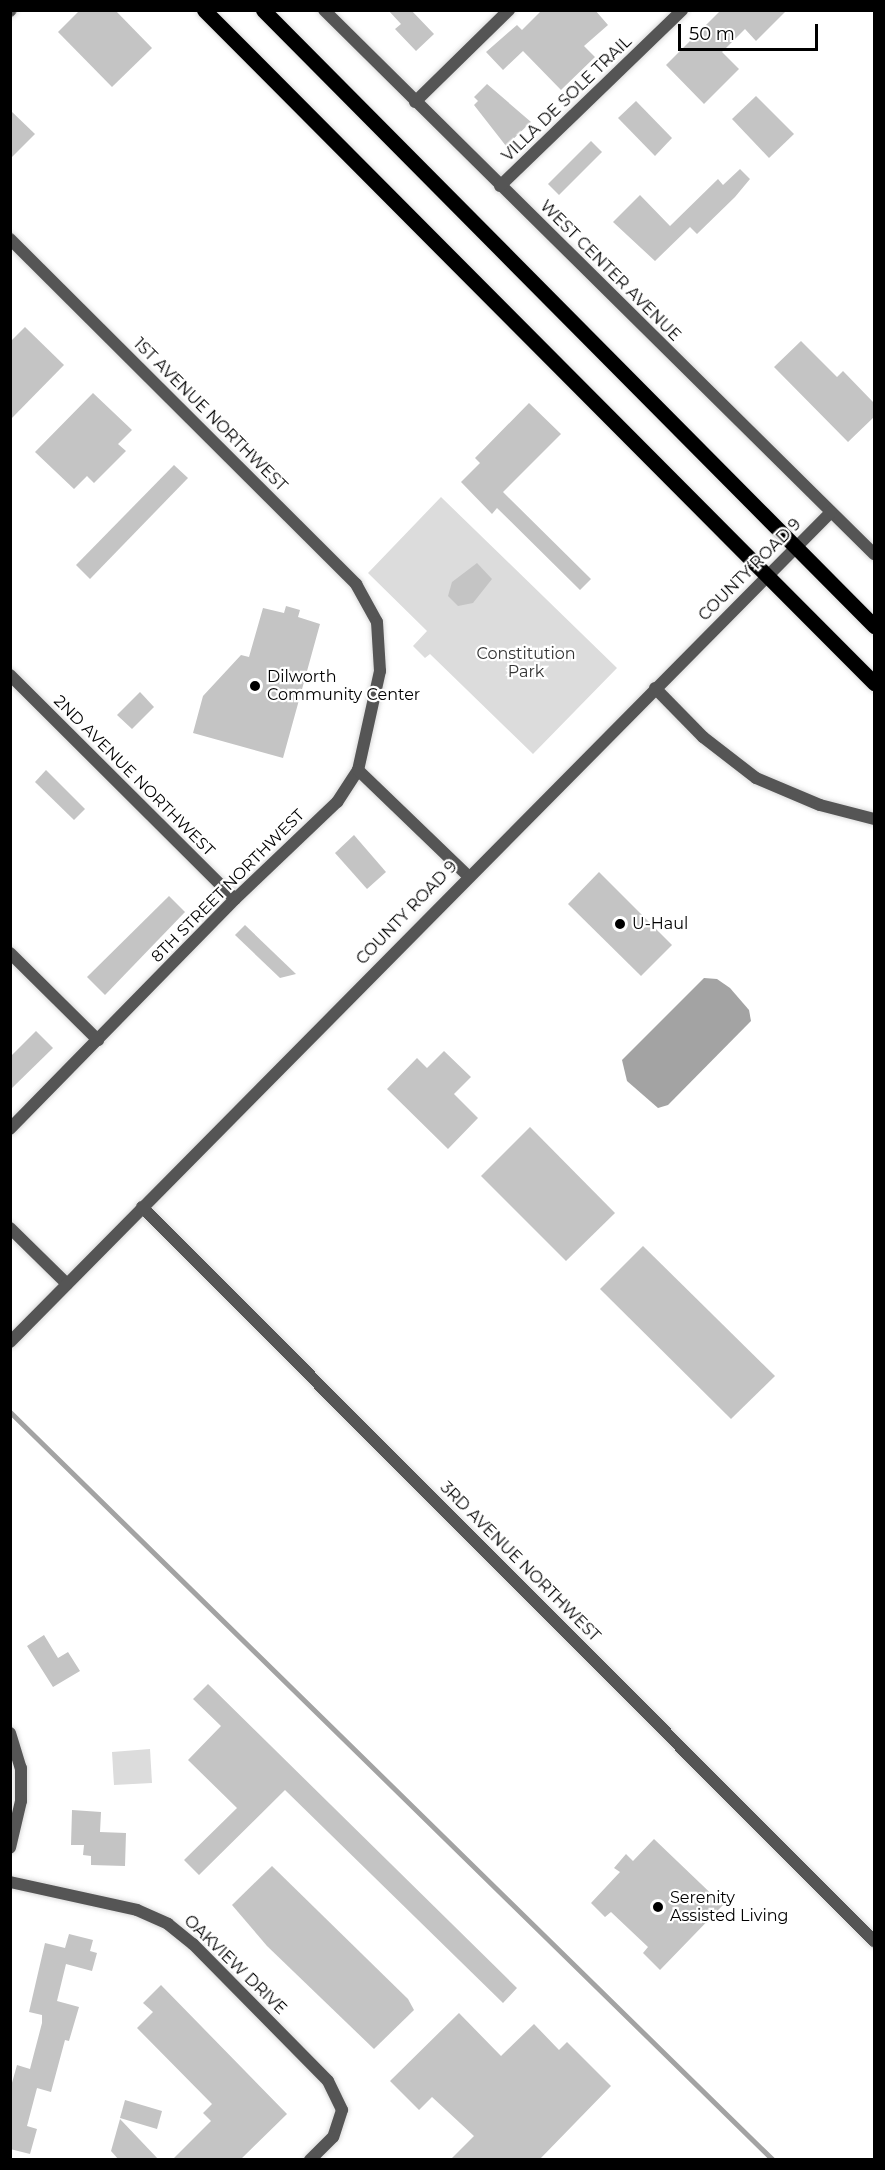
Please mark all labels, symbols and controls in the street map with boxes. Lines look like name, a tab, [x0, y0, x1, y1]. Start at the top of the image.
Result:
scale bar	[681, 12, 820, 50]
text: 50 m	[689, 23, 735, 45]
street label: VILLA DE SOLE TRAIL	[498, 32, 636, 166]
street label: WEST CENTER AVENUE	[536, 197, 684, 345]
street label: 1ST AVENUE NORTHWEST	[129, 334, 291, 496]
street label: COUNTY ROAD 9	[695, 515, 805, 625]
park label: Constitution Park	[476, 644, 576, 682]
place label: Dilworth Community Center	[267, 667, 420, 705]
marker: Dilworth Community Center	[248, 679, 262, 693]
street label: 2ND AVENUE NORTHWEST	[50, 692, 218, 860]
street label: 8TH STREET NORTHWEST	[147, 805, 309, 967]
street label: COUNTY ROAD 9	[353, 857, 461, 969]
place label: U-Haul	[632, 914, 688, 934]
marker: U-Haul	[613, 917, 627, 931]
street label: 3RD AVENUE NORTHWEST	[436, 1478, 604, 1646]
place label: Serenity Assisted Living	[670, 1888, 788, 1926]
marker: Serenity Assisted Living	[651, 1900, 665, 1914]
street label: OAKVIEW DRIVE	[180, 1911, 290, 2019]

